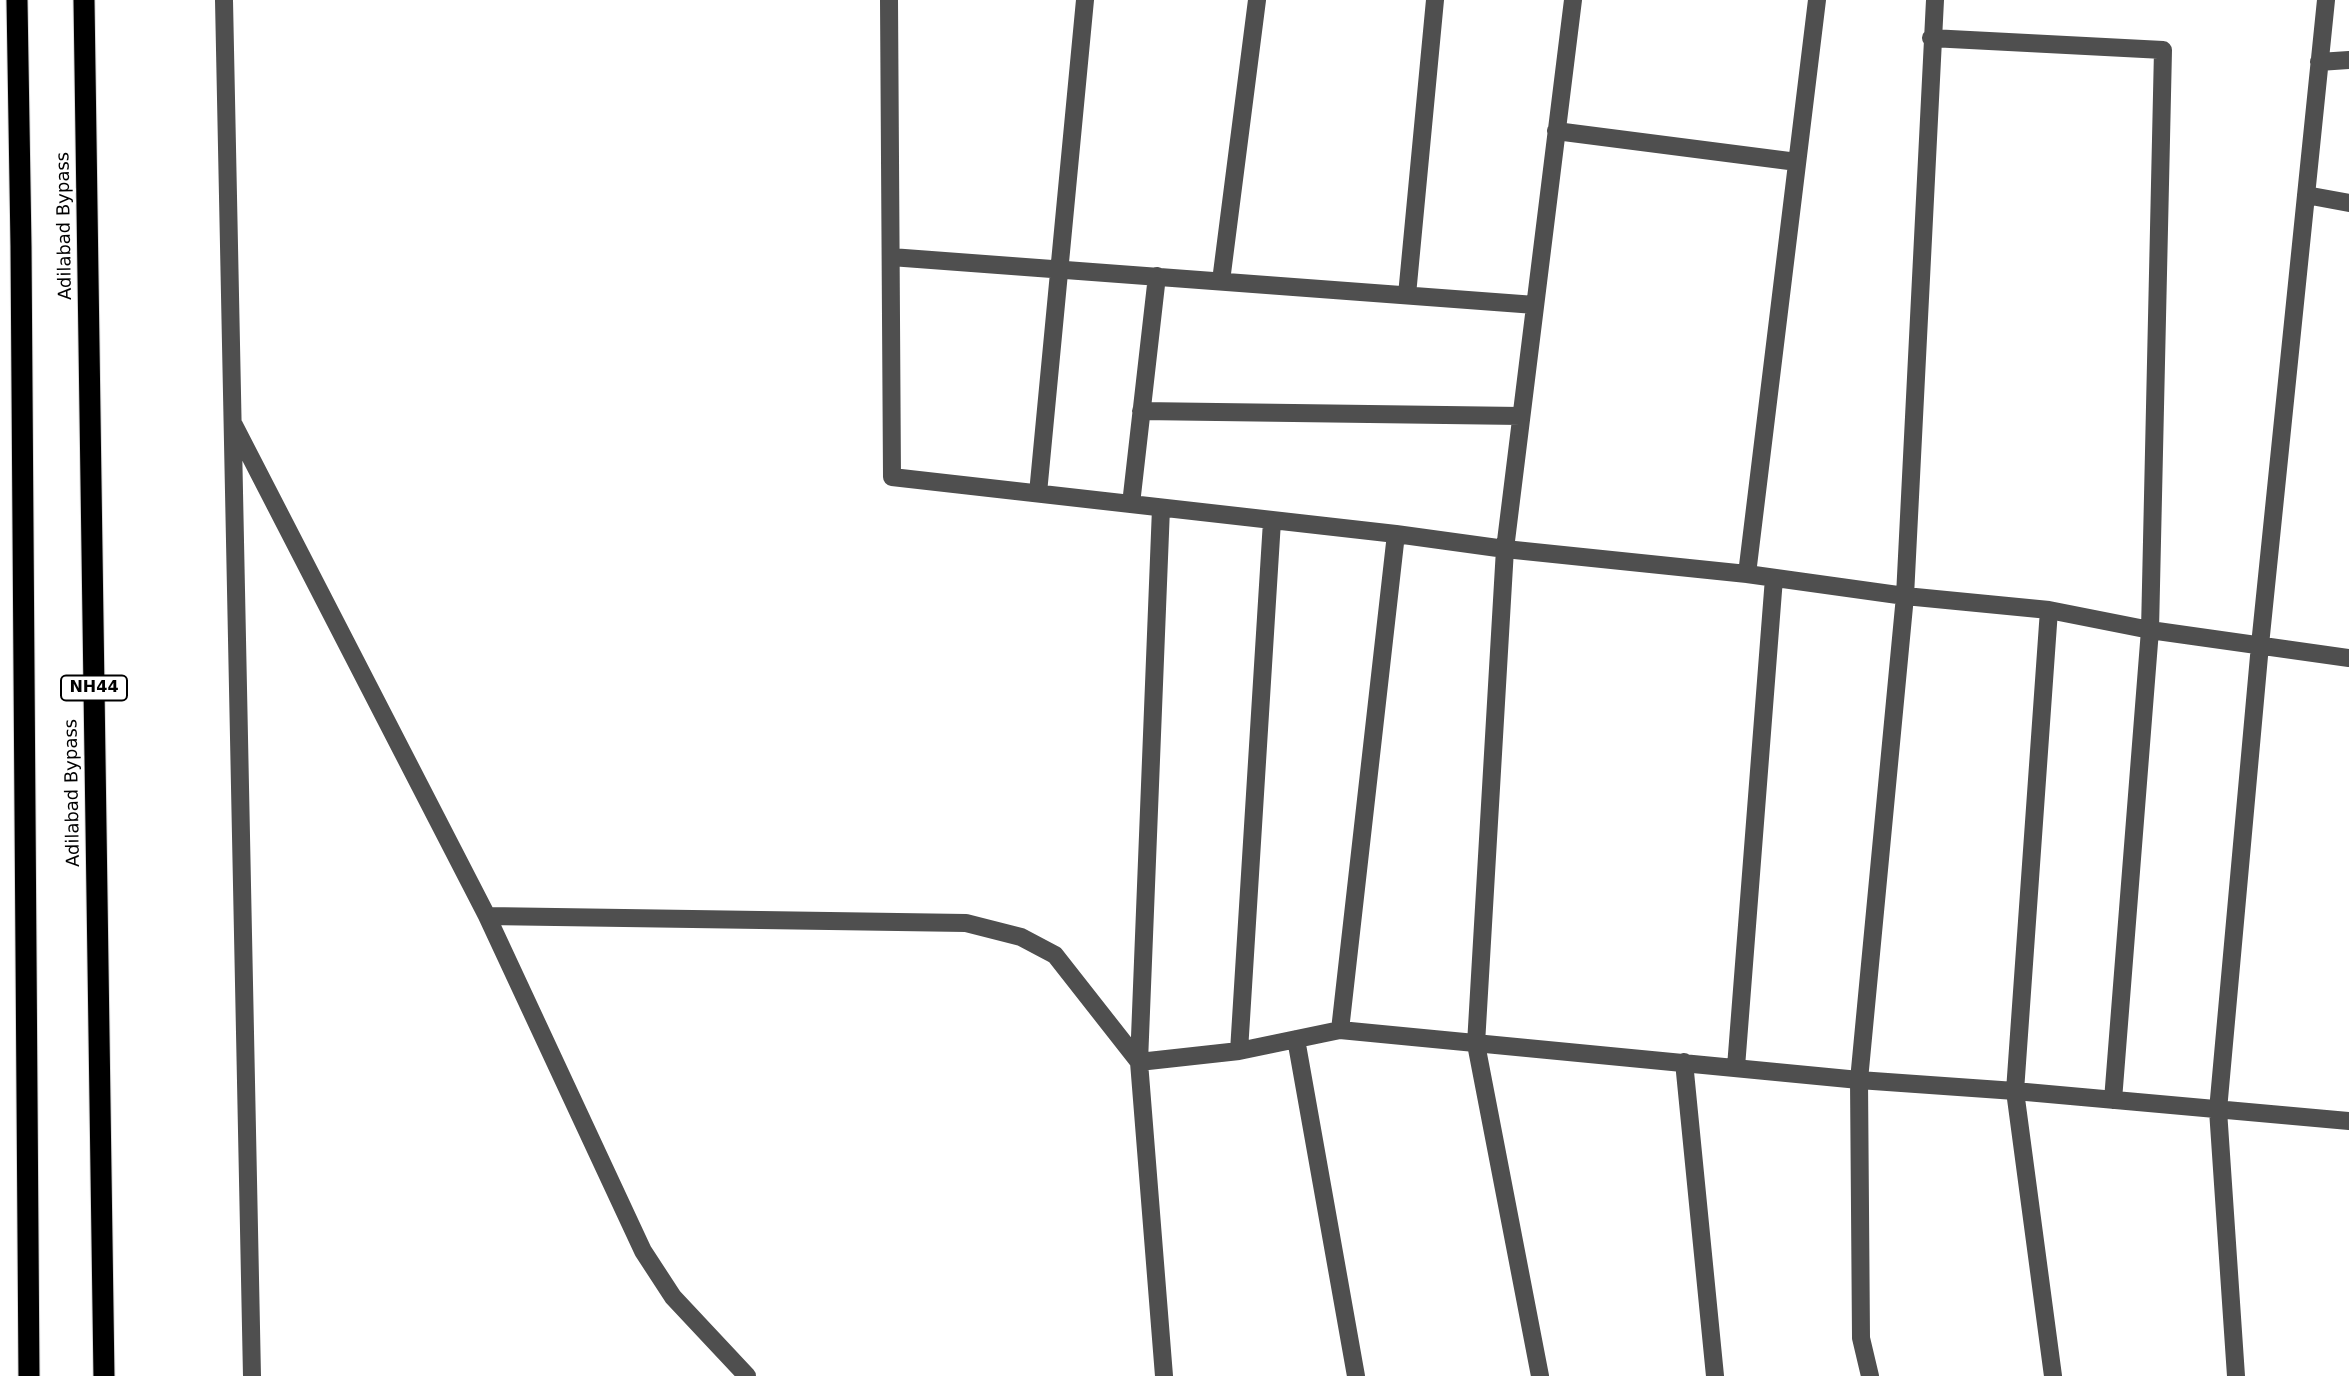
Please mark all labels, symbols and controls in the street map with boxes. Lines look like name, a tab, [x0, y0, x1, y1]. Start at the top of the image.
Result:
street label: Adilabad Bypass	[53, 152, 77, 300]
road number: NH44	[61, 676, 127, 701]
street label: Adilabad Bypass	[61, 719, 85, 867]

